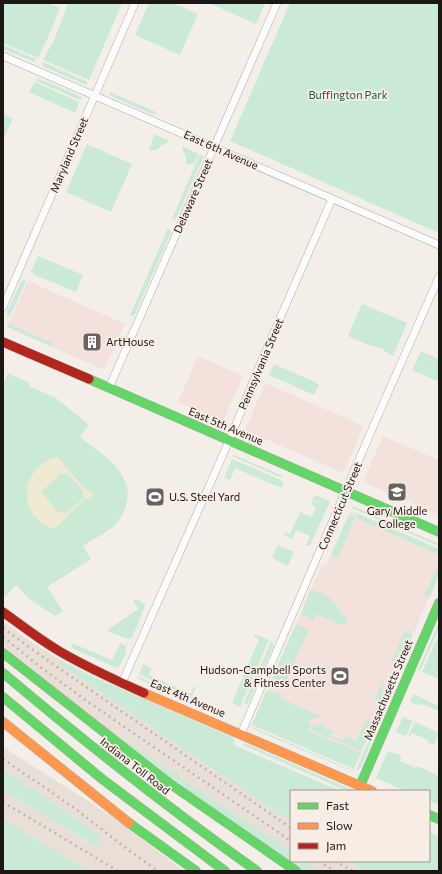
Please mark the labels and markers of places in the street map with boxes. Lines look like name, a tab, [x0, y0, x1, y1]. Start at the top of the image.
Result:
building icon: ArtHouse	[81, 331, 103, 353]
place label: ArtHouse	[106, 335, 154, 348]
school or university icon: Gary Middle College	[386, 481, 408, 503]
sports icon: U.S. Steel Yard	[144, 486, 166, 508]
place label: U.S. Steel Yard	[169, 490, 240, 503]
place label: Gary Middle College	[367, 504, 428, 530]
place label: Hudson-Campbell Sports & Fitness Center	[200, 663, 327, 689]
sports icon: Hudson-Campbell Sports & Fitness Center	[329, 665, 351, 687]

